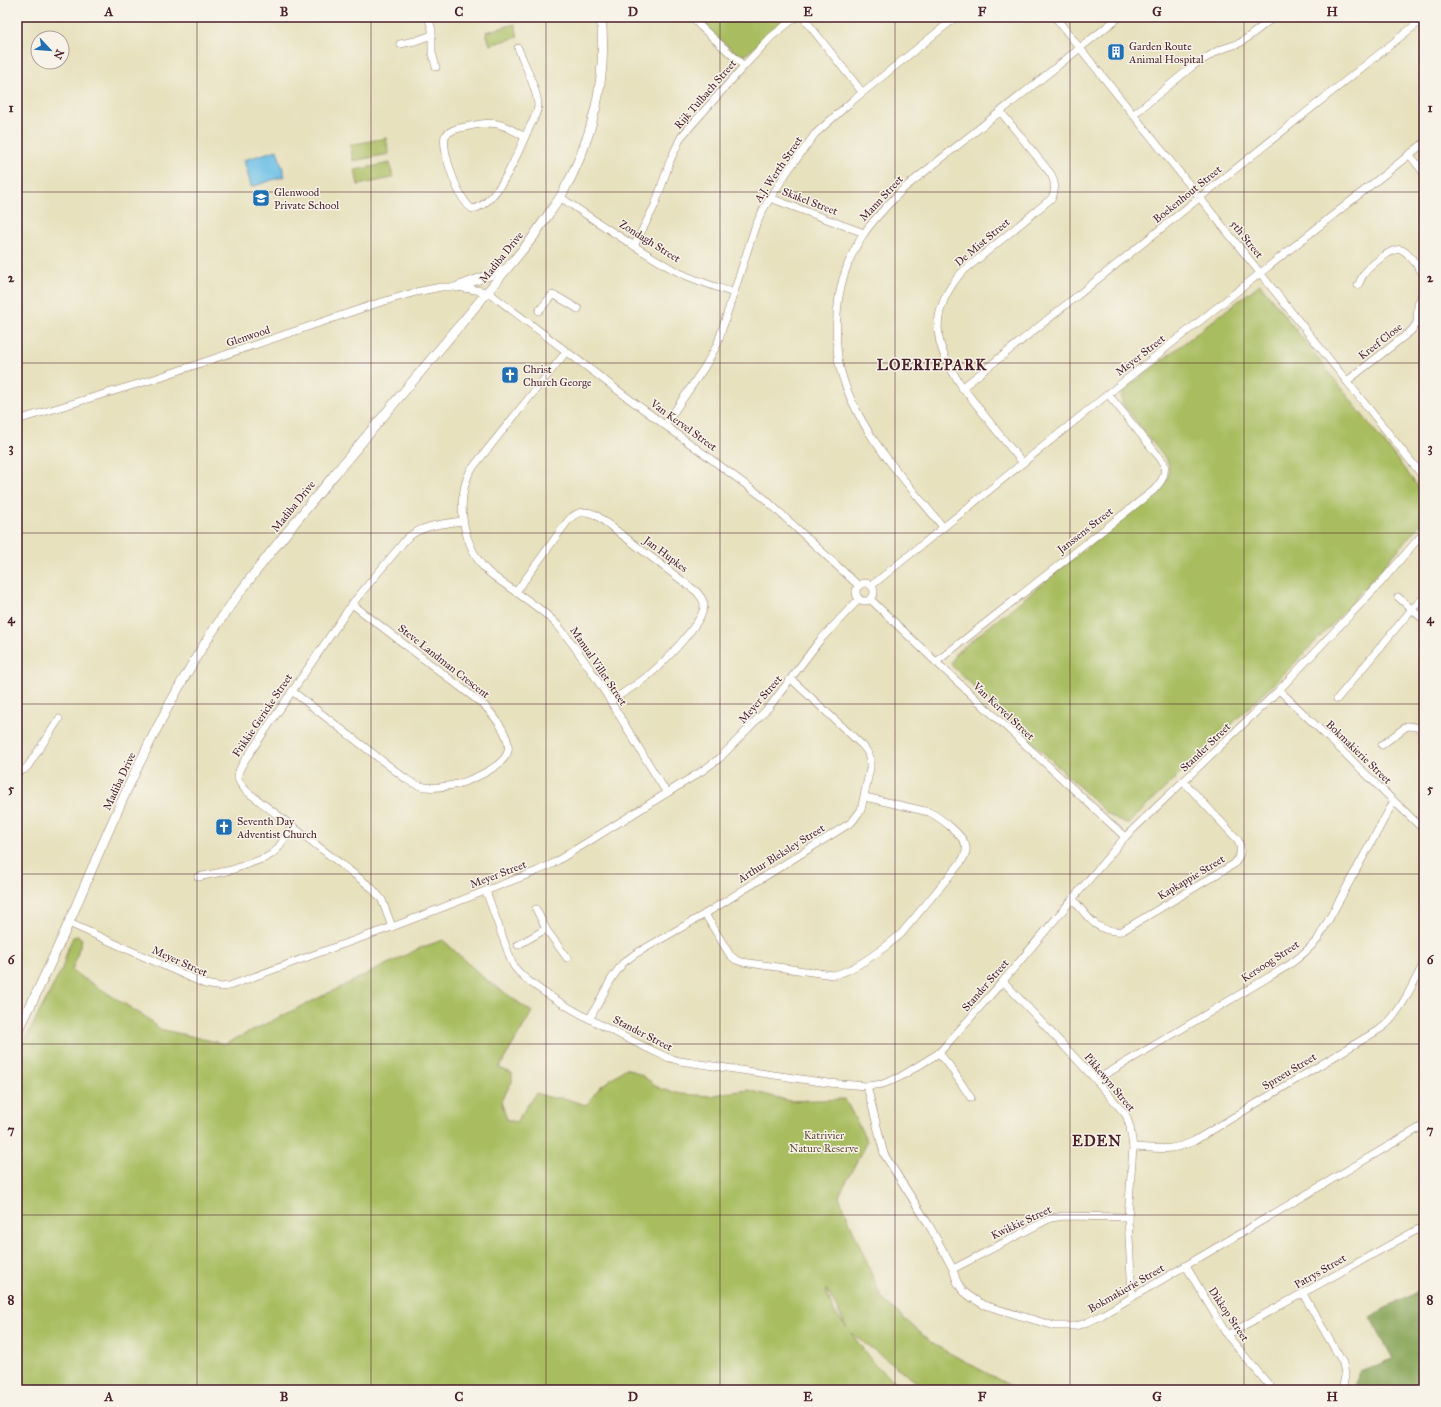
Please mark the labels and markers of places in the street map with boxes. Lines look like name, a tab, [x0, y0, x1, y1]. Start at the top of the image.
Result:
place label: Garden Route Animal Hospital	[1128, 40, 1204, 66]
building icon: Garden Route Animal Hospital	[1106, 42, 1126, 62]
place label: Glenwood Private School	[274, 186, 339, 212]
school or university icon: Glenwood Private School	[251, 188, 271, 208]
place label: Christ Church George	[523, 363, 592, 389]
church icon: Christ Church George	[500, 365, 520, 385]
place label: Seventh Day Adventist Church	[236, 815, 317, 841]
church icon: Seventh Day Adventist Church	[214, 817, 234, 837]

